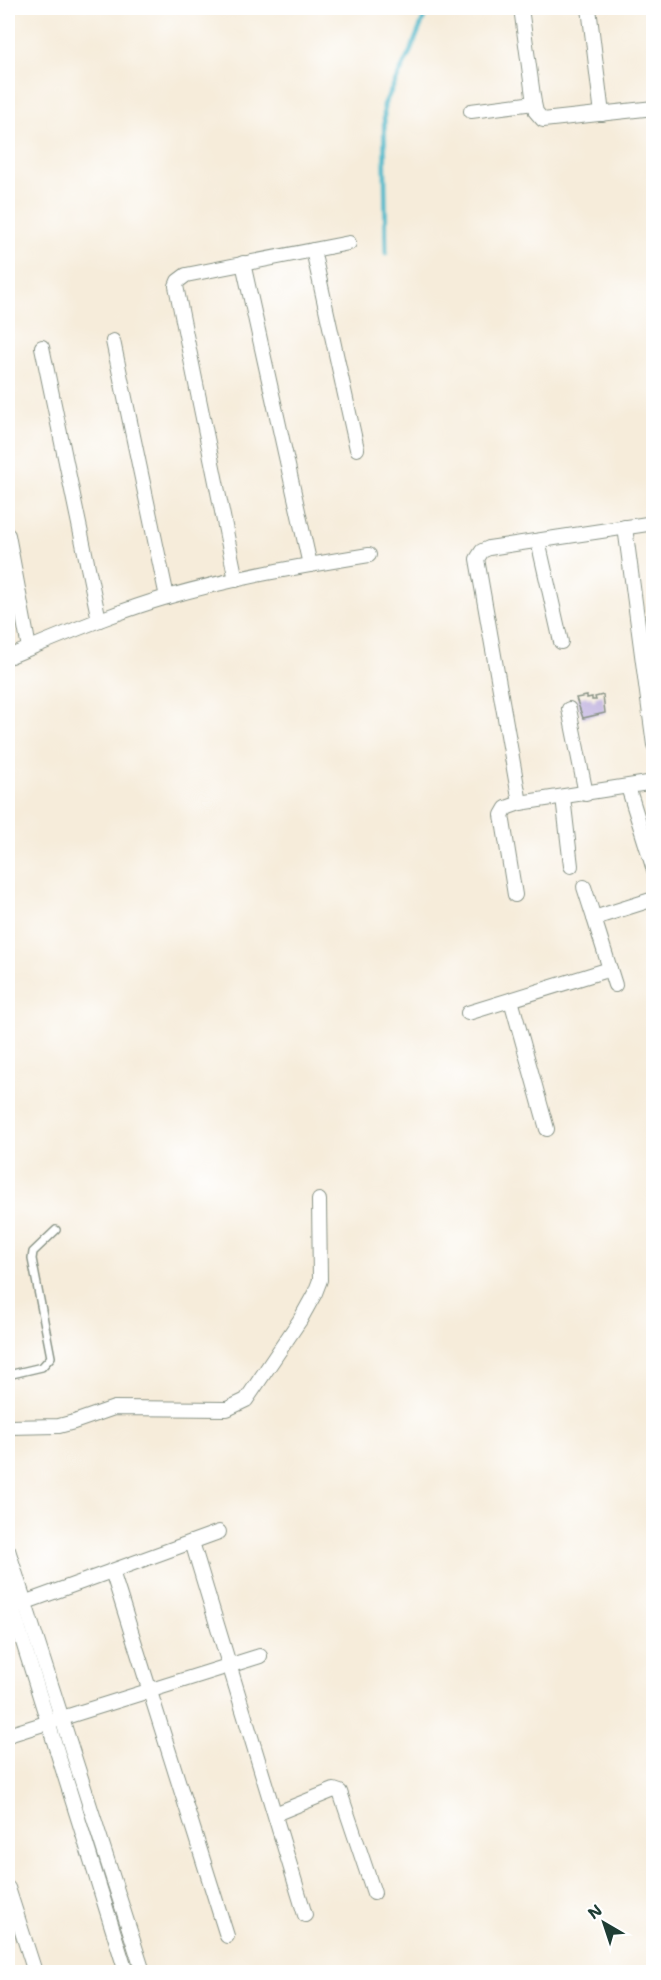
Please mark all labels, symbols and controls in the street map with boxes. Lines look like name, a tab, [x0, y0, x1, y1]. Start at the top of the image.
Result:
north arrow	[574, 1893, 634, 1953]
text: N	[583, 1900, 606, 1924]

